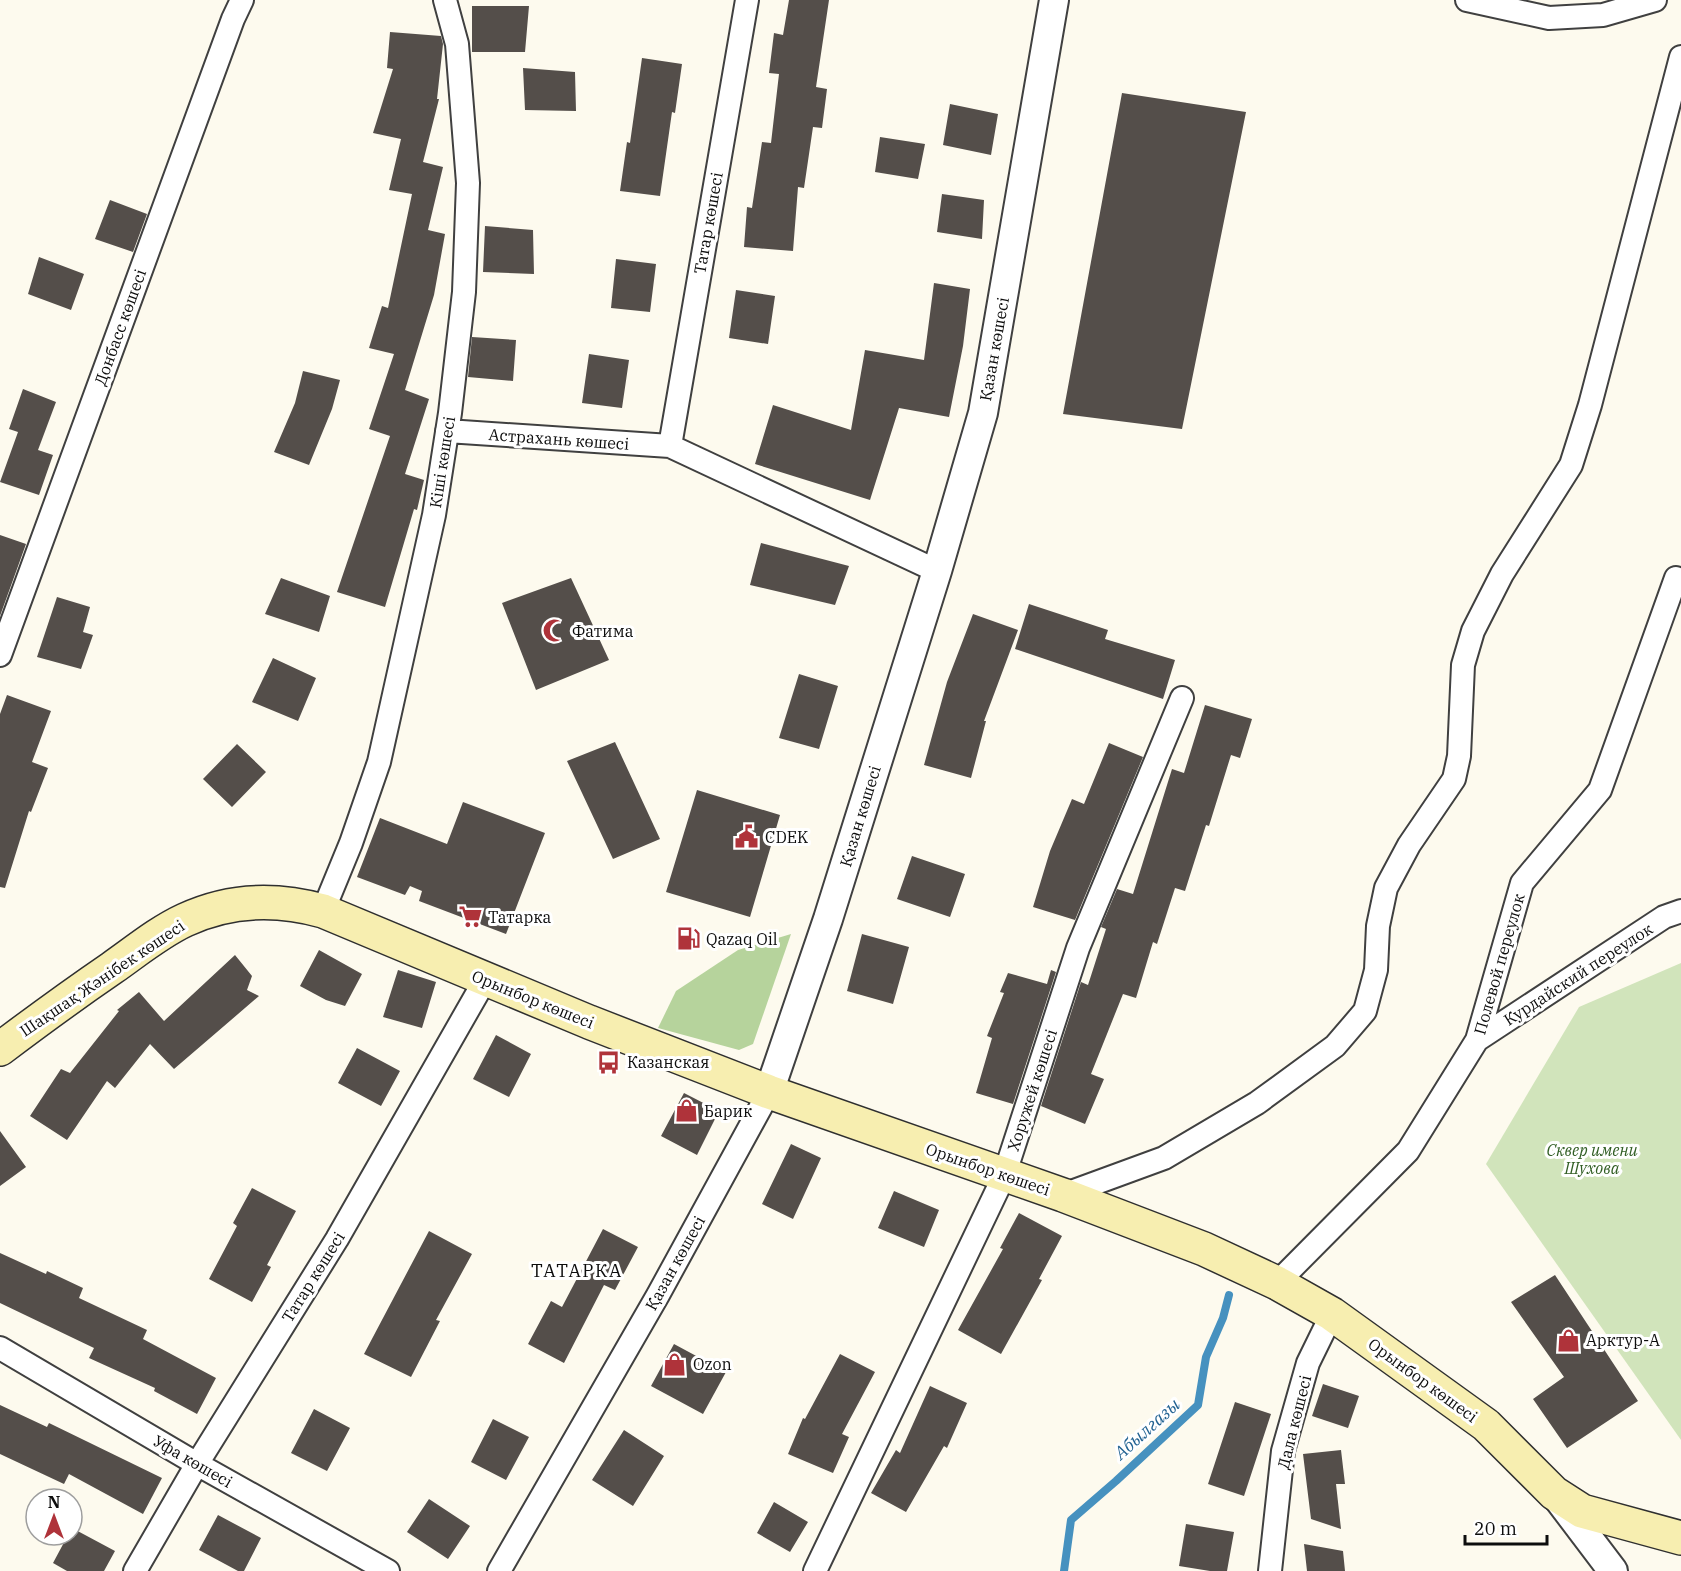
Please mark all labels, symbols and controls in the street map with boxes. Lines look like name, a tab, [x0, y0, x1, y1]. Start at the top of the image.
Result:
street label: Татар көшесі	[689, 171, 727, 275]
street label: Донбасс көшесі	[90, 266, 150, 388]
street label: Қазан көшесі	[975, 296, 1013, 402]
street label: Кіші көшесі	[425, 415, 459, 509]
street label: Астрахань көшесі	[488, 424, 630, 454]
mosque icon: Фатима	[541, 618, 567, 644]
place label: Фатима	[572, 621, 634, 641]
street label: Қазан көшесі	[835, 763, 885, 869]
public building icon: CDEK	[734, 824, 760, 850]
place label: CDEK	[765, 827, 808, 847]
street label: Полевой переулок	[1469, 891, 1529, 1037]
supermarket icon: Татарка	[457, 904, 483, 930]
place label: Татарка	[488, 907, 552, 927]
street label: Шақшақ Жәнібек көшесі	[16, 915, 188, 1041]
street label: Курдайский переулок	[1500, 918, 1657, 1030]
fuel station icon: Qazaq Oil	[675, 926, 701, 952]
place label: Qazaq Oil	[706, 929, 778, 949]
street label: Орынбор көшесі	[469, 965, 597, 1033]
street label: Хоружей көшесі	[1003, 1026, 1061, 1154]
bus stop icon: Казанская	[596, 1049, 622, 1075]
place label: Казанская	[627, 1052, 709, 1072]
shop icon: Барик	[673, 1098, 699, 1124]
place label: Барик	[704, 1101, 753, 1121]
street label: Орынбор көшесі	[923, 1138, 1053, 1200]
park label: Сквер имени Шухова	[1546, 1140, 1638, 1178]
street label: Қазан көшесі	[641, 1212, 709, 1314]
street label: Татар көшесі	[277, 1228, 349, 1326]
district label: ТАТАРКА	[531, 1259, 623, 1282]
shop icon: Арктур-А	[1555, 1327, 1581, 1353]
place label: Арктур-А	[1586, 1330, 1660, 1350]
street label: Орынбор көшесі	[1364, 1334, 1482, 1426]
shop icon: Ozon	[662, 1351, 688, 1377]
place label: Ozon	[693, 1354, 732, 1374]
street label: Дала көшесі	[1273, 1373, 1315, 1471]
water label: Абылгазы	[1108, 1393, 1185, 1465]
street label: Уфа көшесі	[150, 1430, 236, 1492]
north arrow	[24, 1487, 84, 1547]
text: N	[48, 1492, 60, 1512]
scale bar	[1465, 1508, 1548, 1546]
text: 20 m	[1474, 1517, 1517, 1540]

